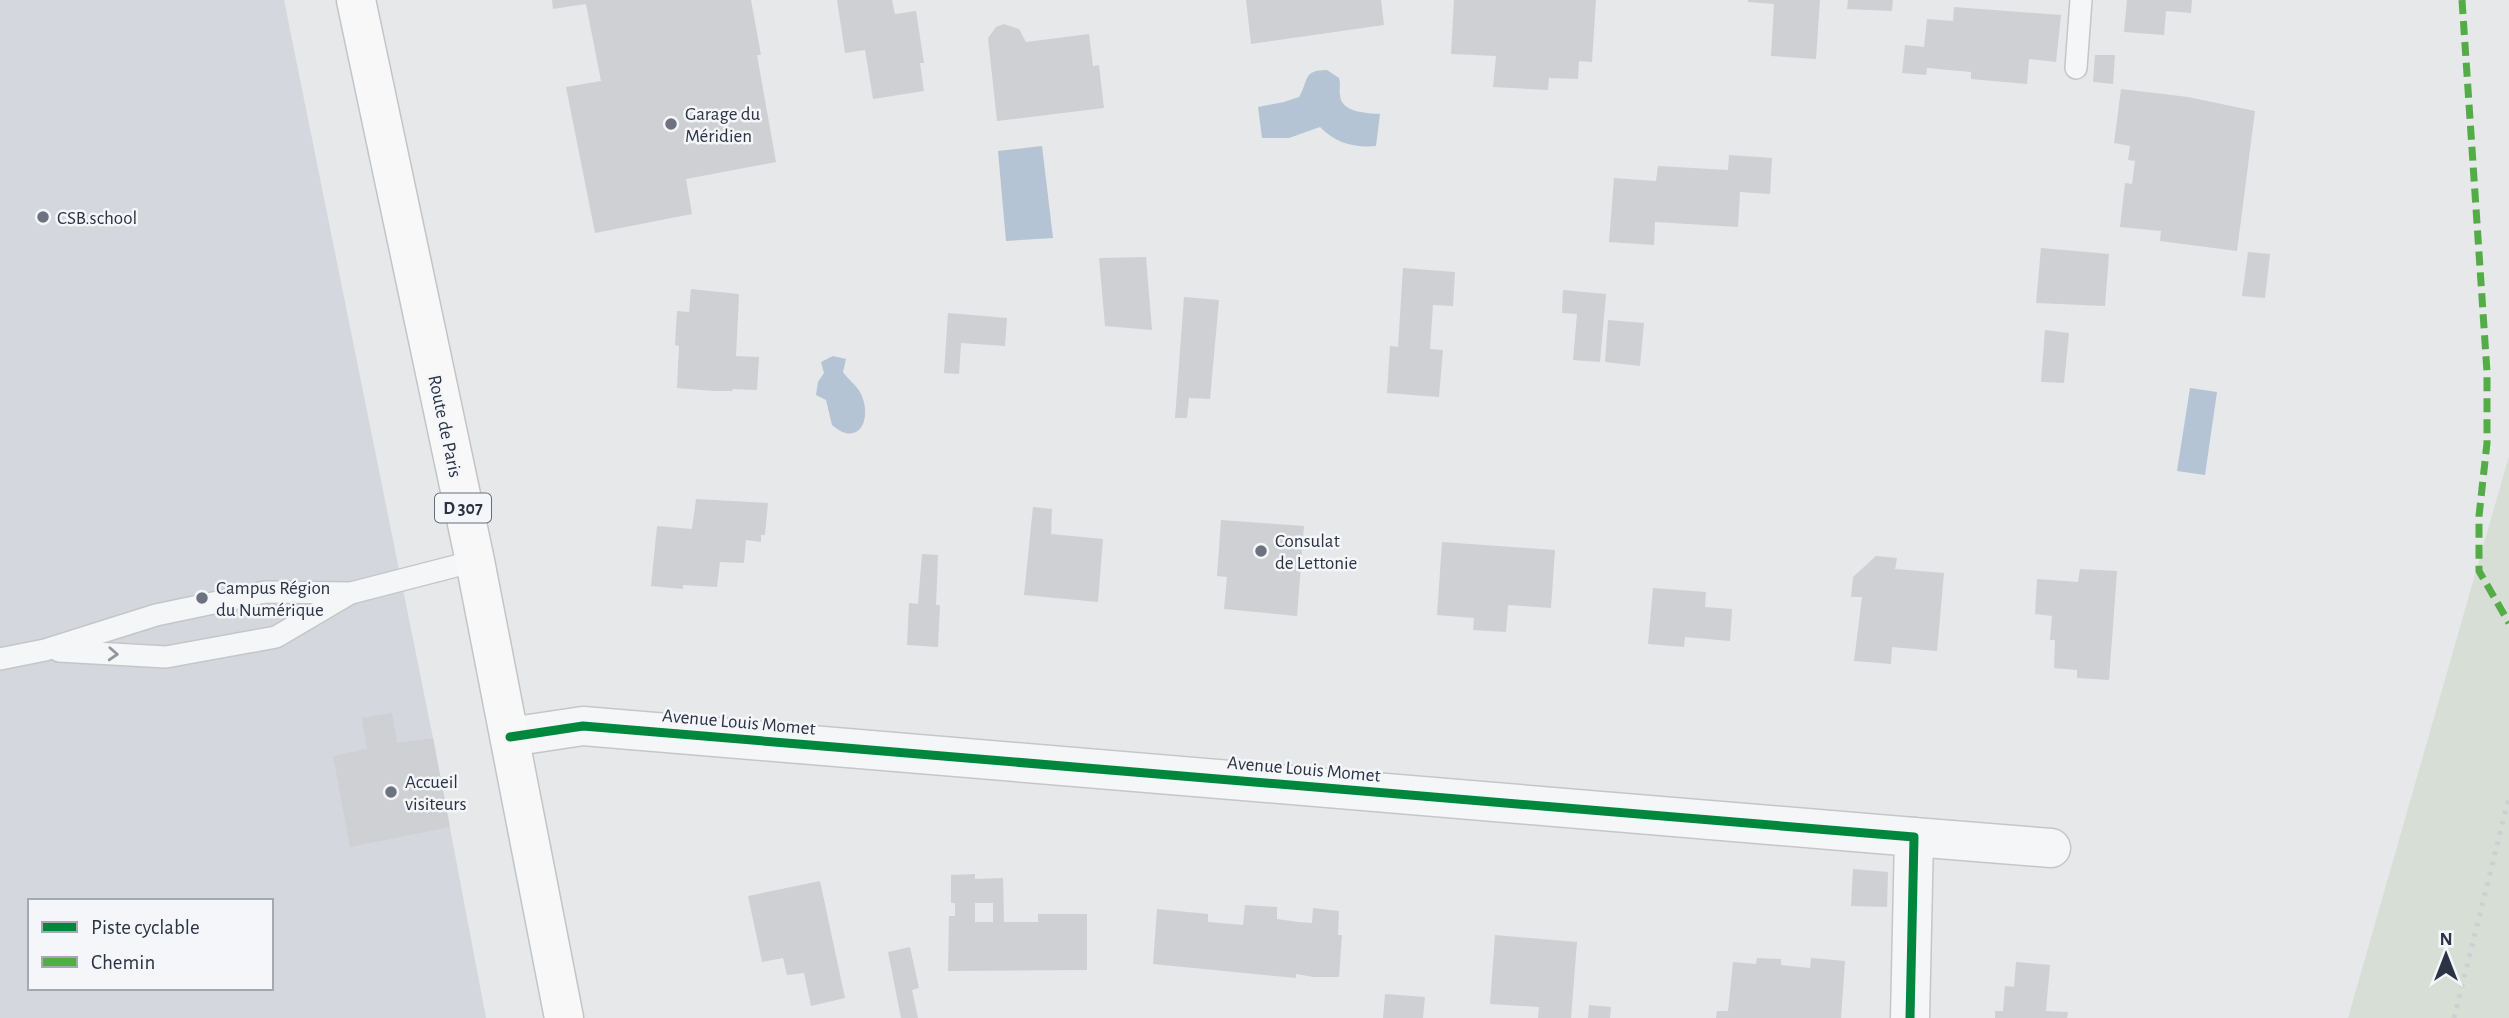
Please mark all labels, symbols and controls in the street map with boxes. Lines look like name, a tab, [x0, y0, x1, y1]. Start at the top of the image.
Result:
place label: Garage du Méridien	[685, 105, 761, 146]
marker: Garage du Méridien	[663, 116, 679, 132]
marker: CSB.school	[35, 209, 51, 225]
place label: CSB.school	[57, 209, 137, 228]
street label: Route de Paris	[424, 373, 465, 479]
road number: D 307	[435, 494, 491, 522]
place label: Consulat de Lettonie	[1275, 532, 1357, 573]
marker: Consulat de Lettonie	[1253, 543, 1269, 559]
place label: Campus Région du Numérique	[216, 579, 330, 620]
marker: Campus Région du Numérique	[194, 590, 210, 606]
one-way arrow	[108, 647, 119, 662]
street label: Avenue Louis Momet	[661, 706, 816, 739]
street label: Avenue Louis Momet	[1226, 753, 1381, 786]
place label: Accueil visiteurs	[405, 773, 466, 814]
marker: Accueil visiteurs	[383, 784, 399, 800]
legend	[28, 899, 273, 990]
text: Piste cyclable	[91, 917, 200, 938]
north arrow	[2411, 920, 2481, 990]
text: N	[2439, 930, 2453, 949]
text: Chemin	[91, 952, 155, 973]

